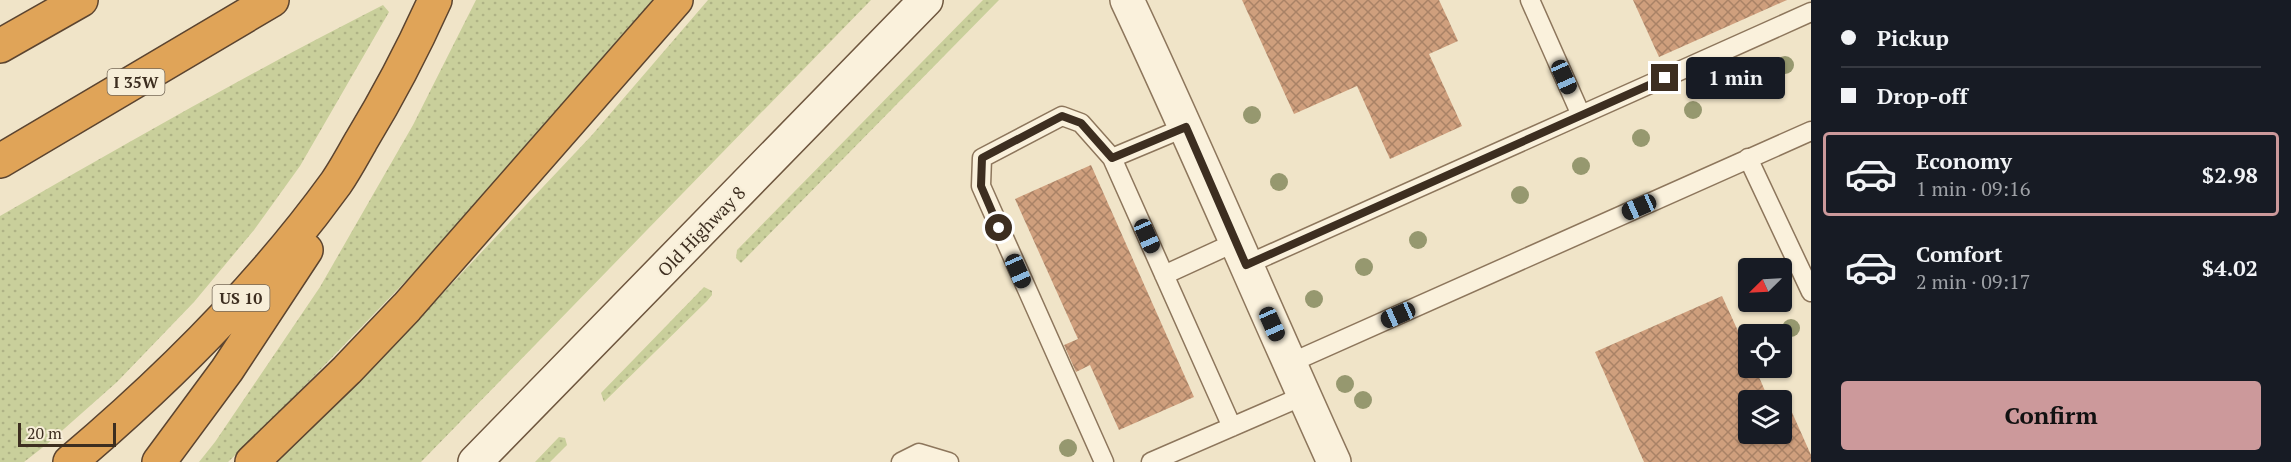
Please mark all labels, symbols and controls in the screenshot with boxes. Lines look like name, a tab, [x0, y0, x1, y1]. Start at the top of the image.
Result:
text: Pickup	[1877, 23, 1949, 52]
car	[1548, 57, 1580, 97]
callout: 1 min	[1686, 57, 1785, 99]
route end	[1651, 64, 1678, 91]
text: 1 min	[1708, 64, 1763, 91]
road number: I 35W	[108, 69, 164, 95]
text: Drop-off	[1877, 81, 1968, 110]
text: Economy	[1916, 146, 2012, 175]
icon: car	[1844, 147, 1898, 201]
text: $2.98	[2202, 160, 2258, 189]
text: 1 min · 09:16	[1916, 175, 2030, 202]
street label: Old Highway 8	[652, 181, 750, 281]
car	[1619, 191, 1659, 223]
route start	[985, 214, 1012, 241]
car	[1131, 216, 1163, 256]
text: Comfort	[1916, 239, 2002, 268]
icon: car	[1844, 240, 1898, 294]
car	[1002, 251, 1034, 291]
text: $4.02	[2202, 253, 2258, 282]
north arrow	[1738, 258, 1792, 312]
map controls	[1738, 258, 1792, 444]
text: 2 min · 09:17	[1916, 268, 2030, 295]
road number: US 10	[212, 285, 270, 311]
car	[1378, 299, 1418, 331]
car	[1256, 304, 1288, 344]
button: locate	[1738, 324, 1792, 378]
button: Confirm	[1841, 381, 2261, 450]
button: layers	[1738, 390, 1792, 444]
scale bar	[18, 420, 116, 448]
text: 20 m	[27, 422, 62, 444]

